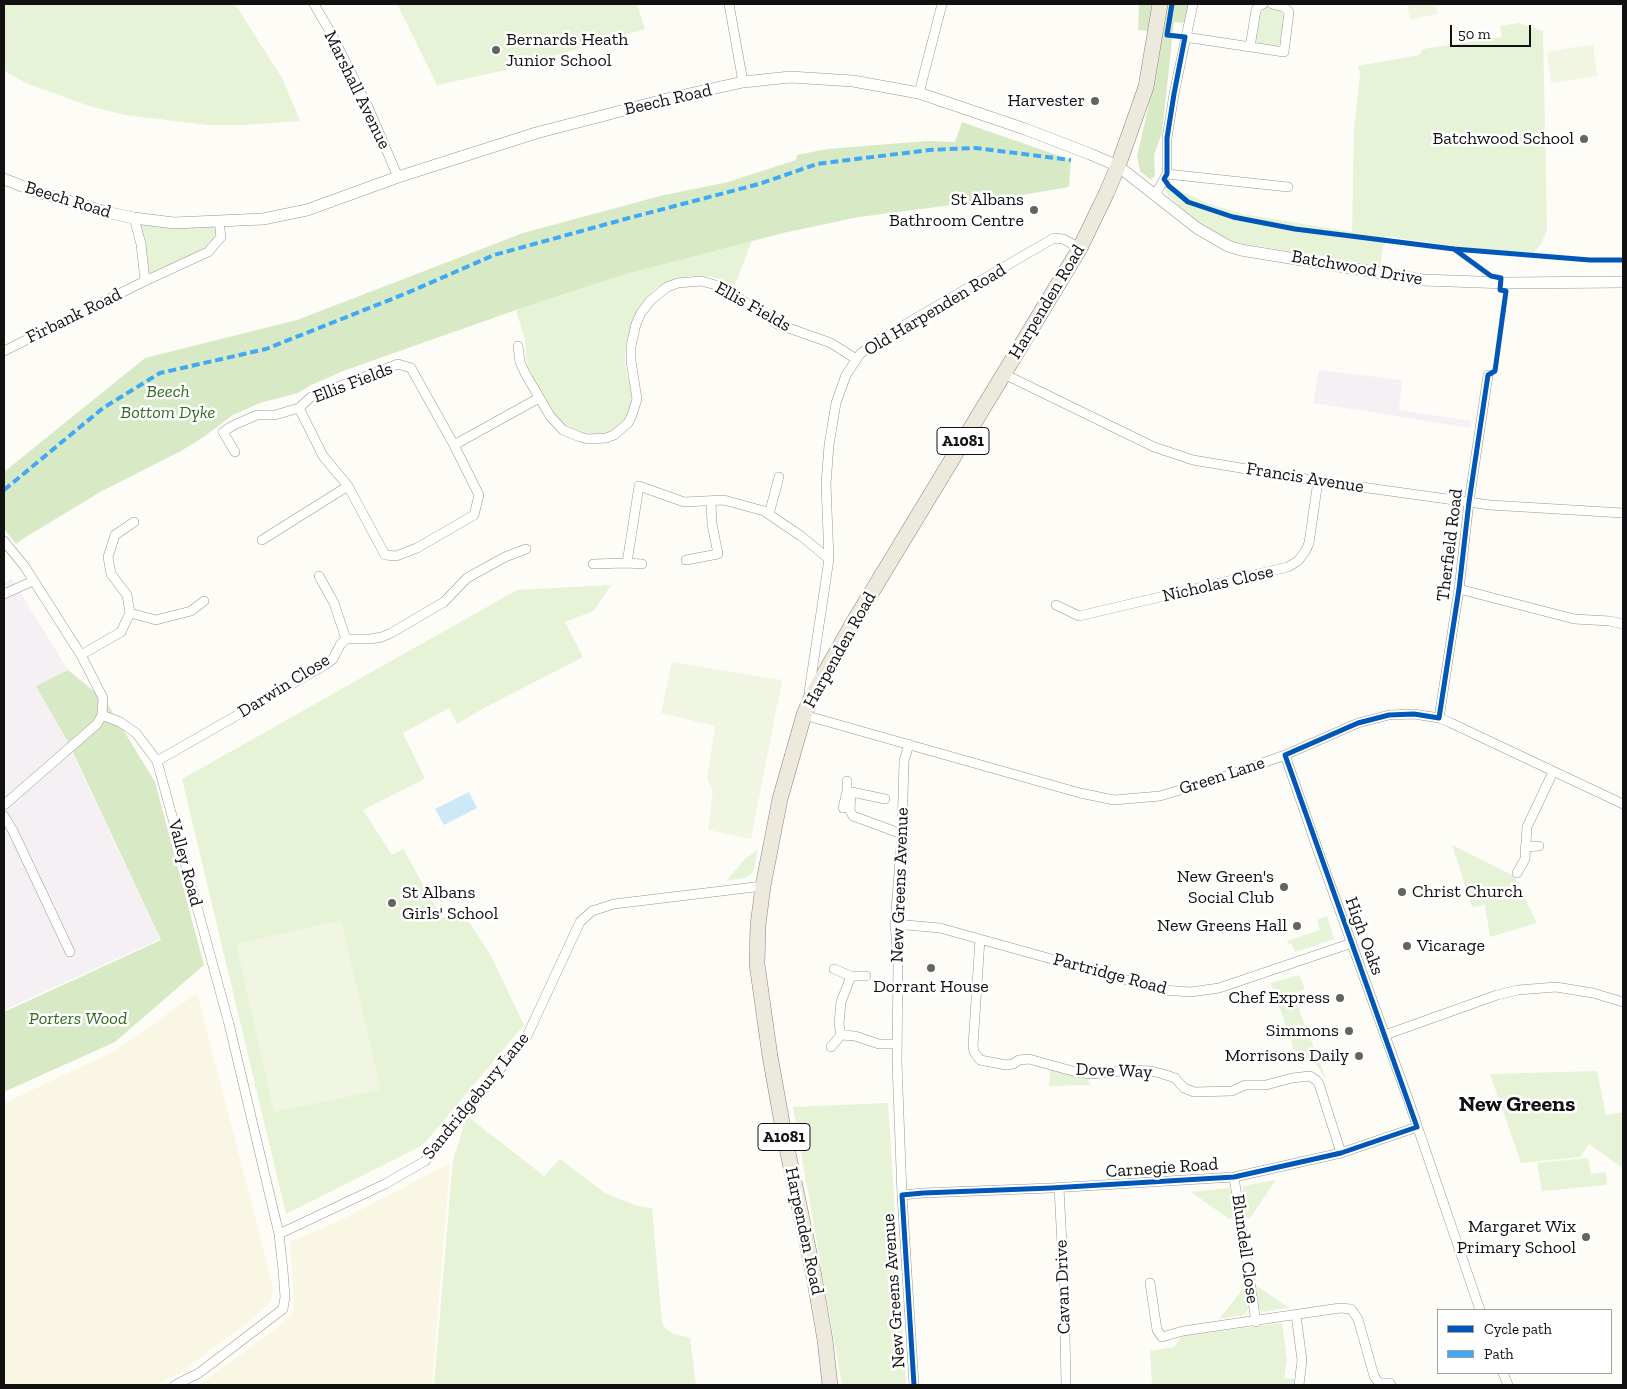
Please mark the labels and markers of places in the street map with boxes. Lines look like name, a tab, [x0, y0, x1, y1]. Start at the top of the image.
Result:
place label: Bernards Heath Junior School	[506, 29, 628, 72]
marker: Bernards Heath Junior School	[490, 44, 502, 56]
place label: Harvester	[1007, 90, 1085, 112]
marker: Harvester	[1089, 95, 1101, 107]
place label: Batchwood School	[1432, 128, 1574, 150]
marker: Batchwood School	[1578, 133, 1590, 145]
place label: St Albans Bathroom Centre	[889, 189, 1024, 232]
marker: St Albans Bathroom Centre	[1028, 204, 1040, 216]
place label: New Green's Social Club	[1177, 866, 1274, 909]
marker: New Green's Social Club	[1278, 881, 1290, 893]
place label: Christ Church	[1412, 881, 1523, 903]
place label: St Albans Girls' School	[402, 882, 498, 924]
marker: Christ Church	[1396, 886, 1408, 898]
marker: St Albans Girls' School	[386, 897, 398, 909]
place label: New Greens Hall	[1157, 915, 1287, 937]
marker: New Greens Hall	[1291, 920, 1303, 932]
place label: Vicarage	[1417, 935, 1485, 957]
marker: Vicarage	[1401, 940, 1413, 952]
marker: Dorrant House	[925, 962, 937, 974]
place label: Dorrant House	[873, 976, 989, 998]
place label: Chef Express	[1228, 987, 1330, 1009]
marker: Chef Express	[1334, 992, 1346, 1004]
place label: Simmons	[1266, 1020, 1339, 1042]
marker: Simmons	[1343, 1025, 1355, 1037]
place label: Morrisons Daily	[1225, 1045, 1349, 1067]
marker: Morrisons Daily	[1353, 1050, 1365, 1062]
place label: Margaret Wix Primary School	[1457, 1216, 1576, 1258]
marker: Margaret Wix Primary School	[1580, 1231, 1592, 1243]

